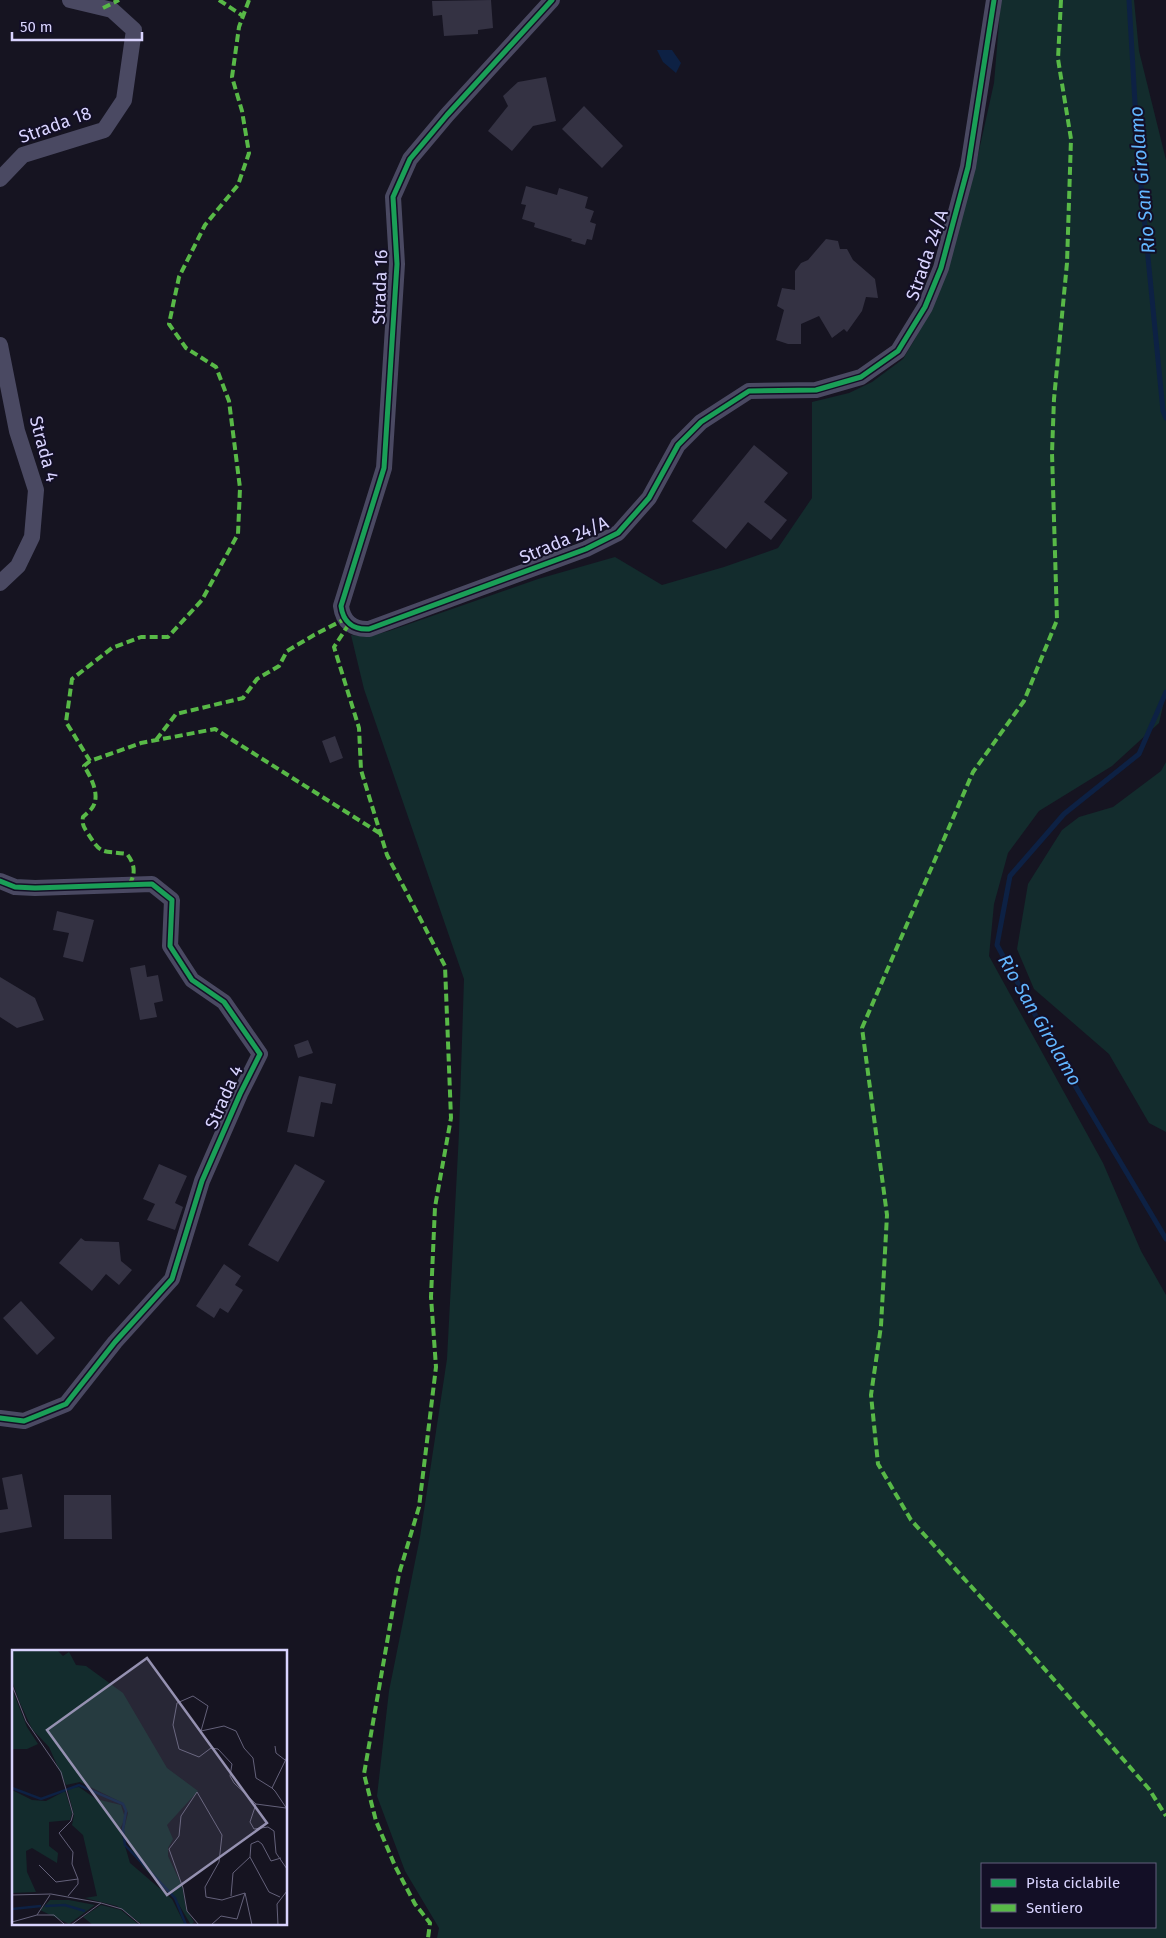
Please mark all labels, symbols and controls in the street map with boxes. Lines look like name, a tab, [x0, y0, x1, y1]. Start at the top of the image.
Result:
scale bar	[12, 10, 142, 42]
text: 50 m	[20, 18, 53, 36]
street label: Strada 18	[16, 102, 94, 148]
water label: Rio San Girolamo	[1124, 105, 1160, 255]
street label: Strada 24/A	[901, 206, 953, 303]
street label: Strada 16	[368, 249, 392, 325]
street label: Strada 4	[25, 414, 63, 485]
street label: Strada 24/A	[516, 511, 612, 569]
water label: Rio San Girolamo	[993, 950, 1087, 1090]
street label: Strada 4	[200, 1061, 248, 1132]
inset map	[12, 1650, 288, 1926]
legend	[981, 1863, 1156, 1928]
text: Pista ciclabile	[1026, 1874, 1120, 1892]
text: Sentiero	[1026, 1899, 1083, 1917]

